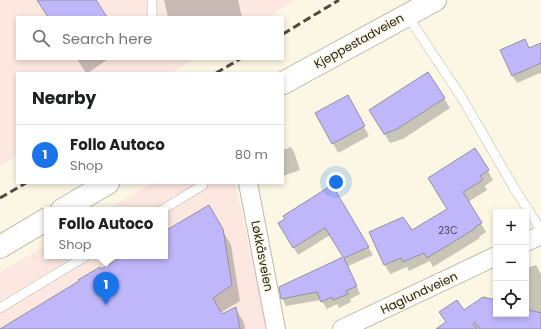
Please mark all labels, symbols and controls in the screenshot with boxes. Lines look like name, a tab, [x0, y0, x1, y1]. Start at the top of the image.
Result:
street label: Kjeppestadveien	[311, 9, 407, 72]
search box	[16, 16, 284, 60]
icon: search	[30, 27, 52, 49]
text: Search here	[62, 28, 152, 49]
text: Nearby	[32, 86, 96, 110]
text: Follo Autoco	[70, 134, 165, 155]
text: 1	[43, 145, 47, 164]
text: 80 m	[235, 145, 268, 164]
text: Shop	[70, 156, 103, 175]
your location	[326, 172, 346, 192]
popup	[44, 207, 168, 259]
map controls	[493, 209, 529, 317]
button: +	[493, 209, 529, 245]
text: Follo Autoco	[59, 213, 153, 234]
street label: Løkkåsveien	[247, 219, 278, 293]
house number: 23C	[438, 223, 458, 238]
text: Shop	[59, 235, 92, 254]
button: −	[493, 245, 529, 281]
street label: Haglundveien	[377, 267, 460, 318]
pin: 1	[93, 272, 119, 305]
button: locate	[493, 281, 529, 317]

